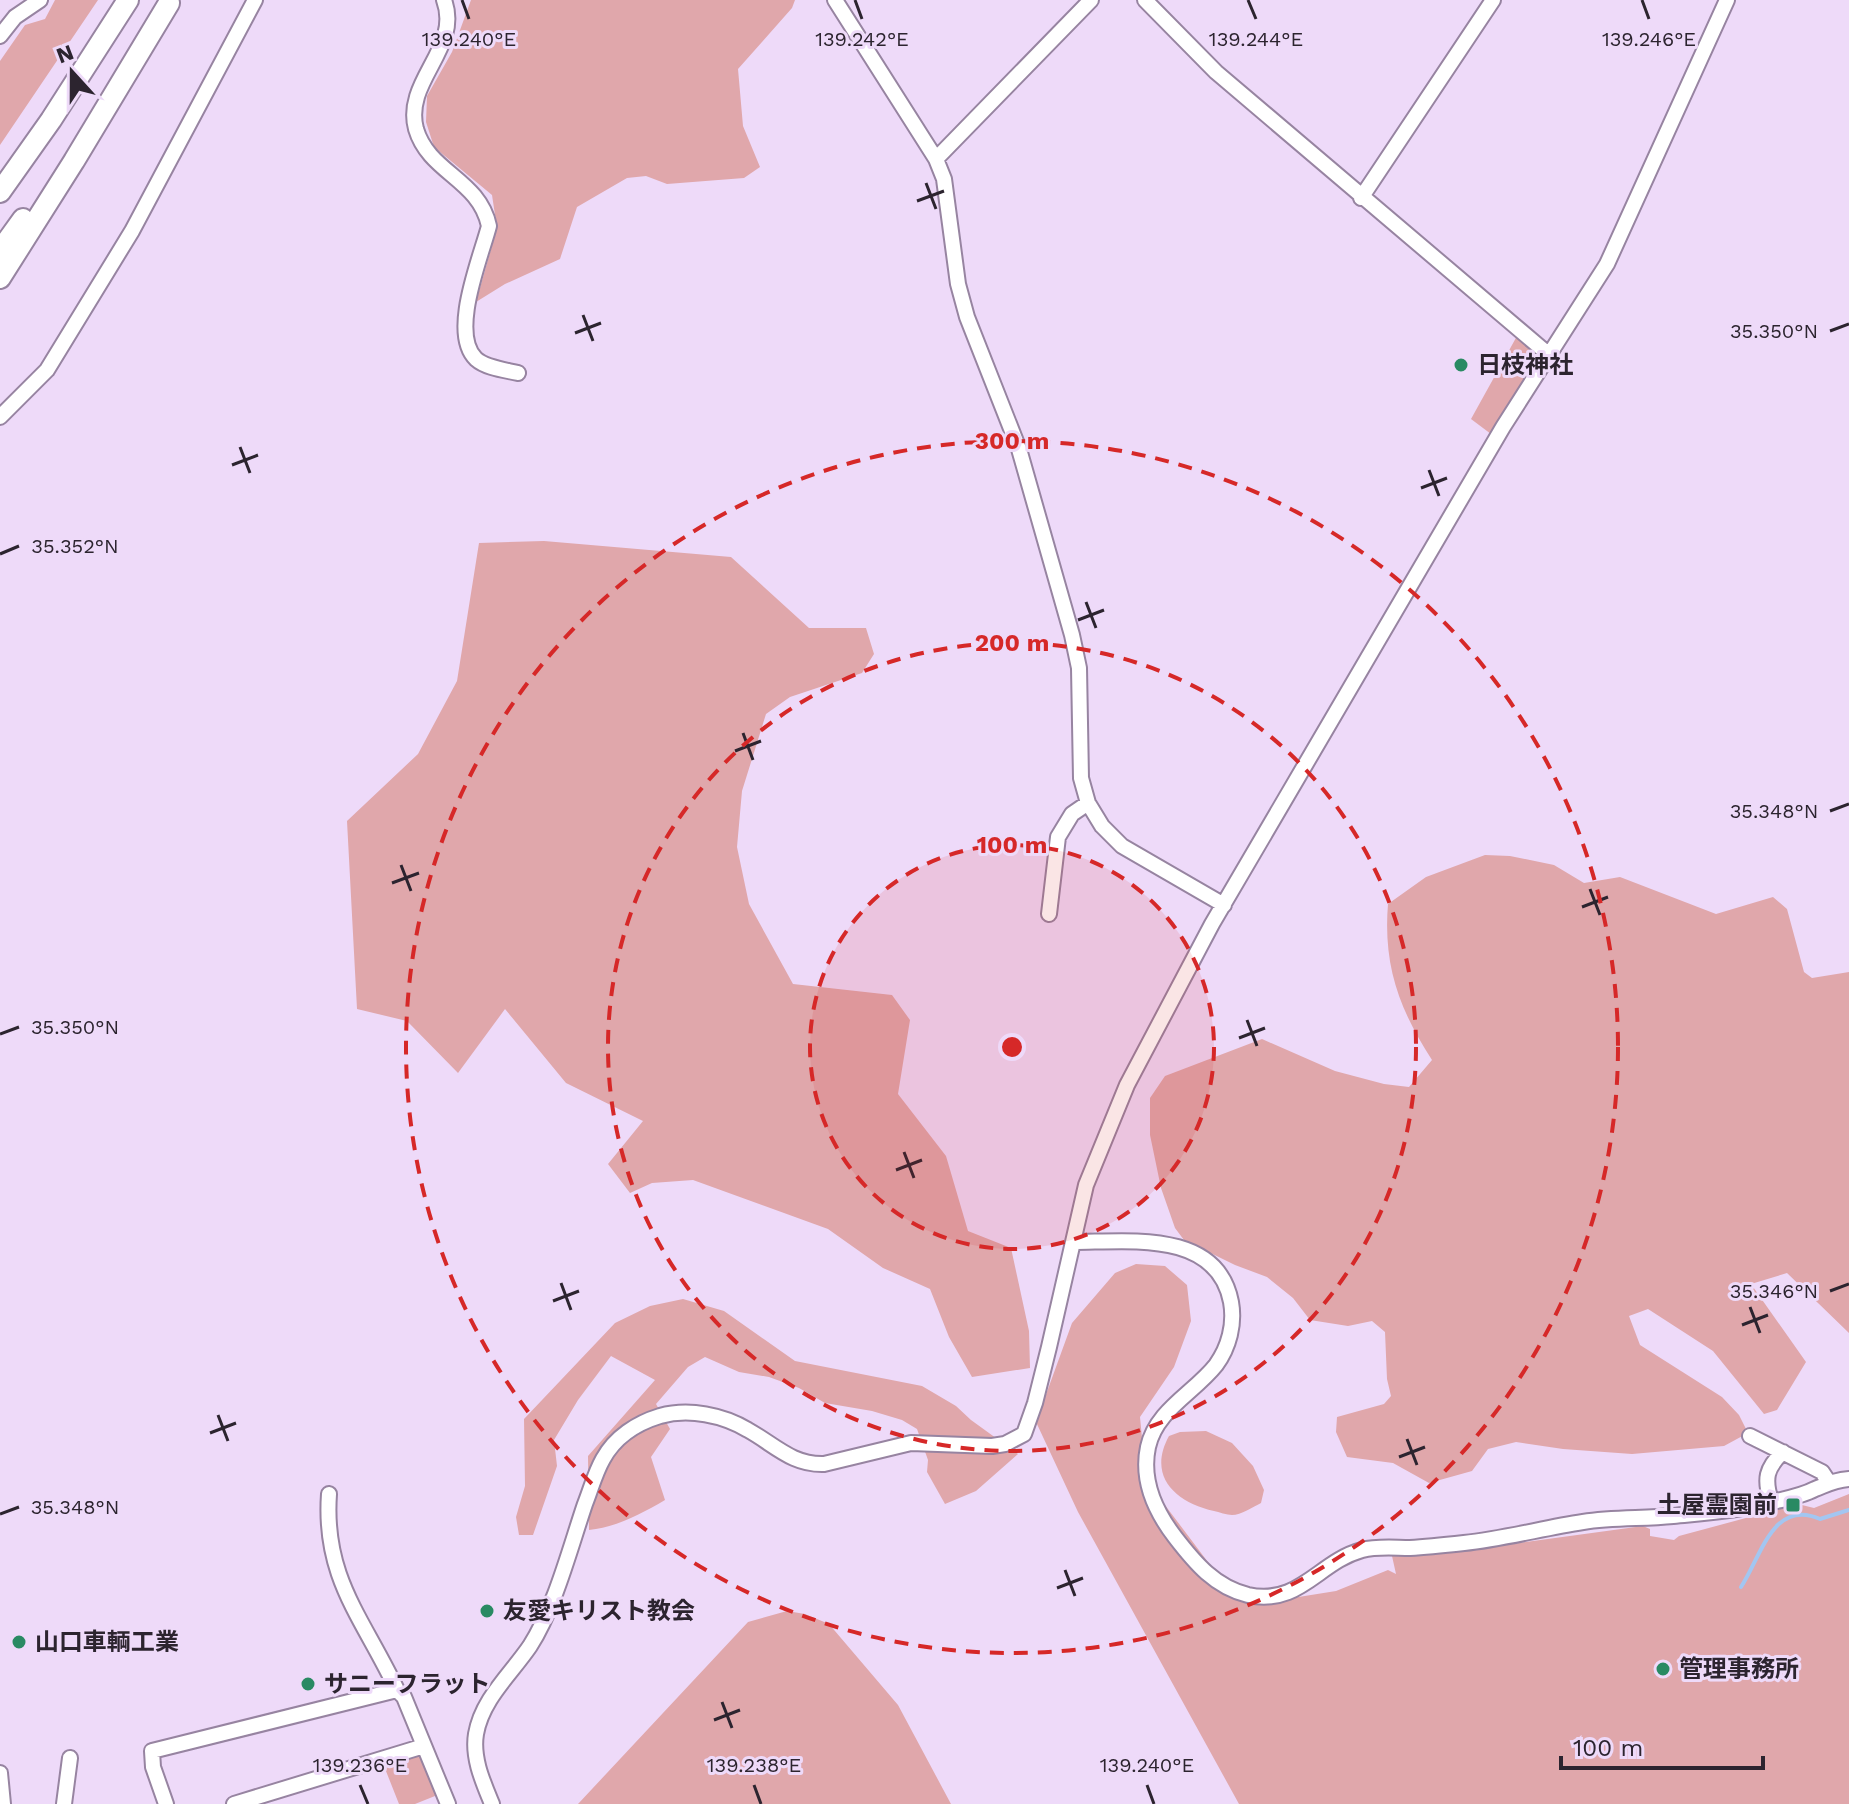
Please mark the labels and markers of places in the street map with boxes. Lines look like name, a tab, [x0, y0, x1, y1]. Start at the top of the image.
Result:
place label: 日枝神社	[1477, 351, 1573, 379]
marker: 日枝神社	[1452, 356, 1470, 374]
centre of rings	[998, 1033, 1026, 1061]
place label: 土屋霊園前	[1657, 1491, 1777, 1519]
marker: 土屋霊園前	[1784, 1496, 1802, 1514]
place label: 友愛キリスト教会	[503, 1597, 695, 1625]
marker: 友愛キリスト教会	[478, 1602, 496, 1620]
place label: 山口車輌工業	[35, 1628, 179, 1656]
marker: 山口車輌工業	[10, 1633, 28, 1651]
place label: 管理事務所	[1679, 1655, 1799, 1683]
marker: 管理事務所	[1654, 1660, 1672, 1678]
place label: サニーフラット	[324, 1670, 491, 1698]
marker: サニーフラット	[299, 1675, 317, 1693]

